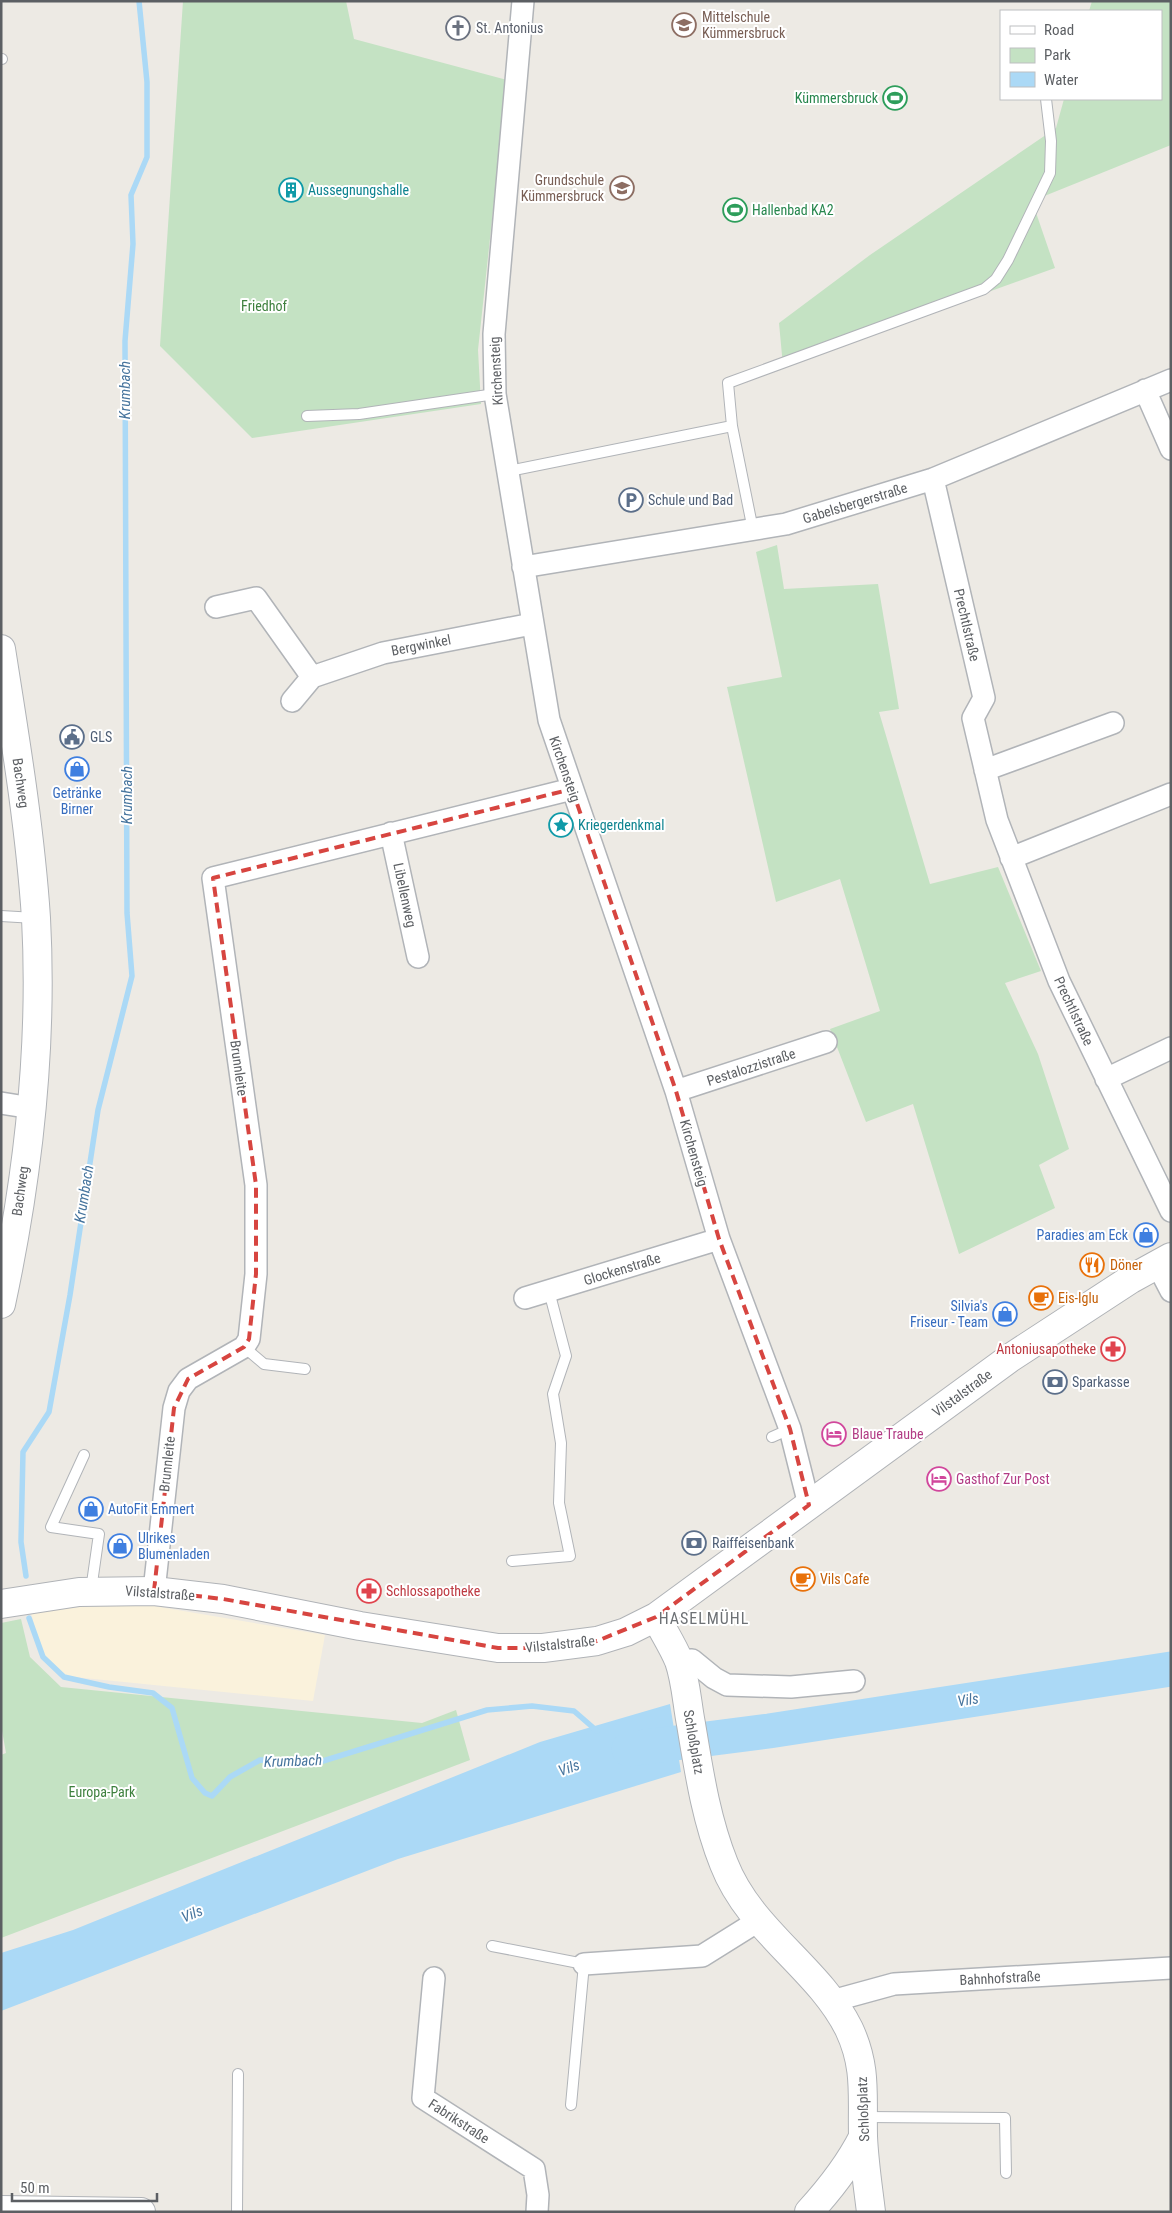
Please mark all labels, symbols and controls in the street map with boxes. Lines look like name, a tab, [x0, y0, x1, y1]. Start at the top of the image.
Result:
place label: Mittelschule Kümmersbruck	[702, 9, 786, 41]
legend	[1000, 10, 1162, 100]
school or university icon: Mittelschule Kümmersbruck	[671, 12, 697, 38]
church icon: St. Antonius	[445, 15, 471, 41]
place label: St. Antonius	[476, 20, 543, 36]
text: Road	[1044, 21, 1074, 39]
text: Park	[1044, 46, 1071, 64]
text: Water	[1044, 71, 1079, 89]
sports icon: Kümmersbruck	[882, 85, 908, 111]
place label: Kümmersbruck	[795, 90, 879, 106]
place label: Grundschule Kümmersbruck	[521, 172, 605, 204]
school or university icon: Grundschule Kümmersbruck	[609, 175, 635, 201]
building icon: Aussegnungshalle	[278, 177, 304, 203]
place label: Aussegnungshalle	[308, 182, 410, 198]
sports icon: Hallenbad KA2	[722, 197, 748, 223]
place label: Hallenbad KA2	[752, 202, 834, 218]
park label: Friedhof	[241, 298, 287, 314]
street label: Kirchensteig	[486, 336, 506, 406]
water label: Krumbach	[116, 361, 134, 419]
street label: Gabelsbergerstraße	[801, 479, 910, 527]
parking icon: Schule und Bad	[618, 487, 644, 513]
place label: Schule und Bad	[648, 492, 733, 508]
street label: Prechtlstraße	[951, 587, 983, 663]
street label: Bergwinkel	[390, 631, 452, 659]
public building icon: GLS	[59, 724, 85, 750]
place label: GLS	[90, 729, 112, 745]
street label: Kirchensteig	[546, 734, 584, 804]
shop icon: Getränke Birner	[64, 756, 90, 782]
street label: Bachweg	[10, 757, 32, 809]
water label: Krumbach	[118, 766, 136, 824]
place label: Getränke Birner	[52, 785, 102, 817]
place icon: Kriegerdenkmal	[548, 812, 574, 838]
place label: Kriegerdenkmal	[578, 817, 664, 833]
street label: Libellenweg	[390, 861, 420, 929]
street label: Prechtlstraße	[1051, 974, 1097, 1048]
street label: Brunnleite	[227, 1039, 251, 1097]
street label: Pestalozzistraße	[705, 1045, 798, 1089]
street label: Kirchensteig	[677, 1118, 711, 1188]
water label: Krumbach	[71, 1164, 97, 1224]
street label: Bachweg	[9, 1165, 31, 1217]
shop icon: Paradies am Eck	[1133, 1222, 1159, 1248]
place label: Paradies am Eck	[1037, 1227, 1129, 1243]
street label: Glockenstraße	[582, 1250, 663, 1288]
restaurant icon: Döner	[1079, 1252, 1105, 1278]
place label: Döner	[1110, 1257, 1143, 1273]
cafe icon: Eis-Iglu	[1028, 1285, 1054, 1311]
place label: Eis-Iglu	[1058, 1290, 1098, 1306]
place label: Silvia's Friseur - Team	[910, 1298, 988, 1330]
shop icon: Silvia's Friseur - Team	[992, 1301, 1018, 1327]
pharmacy icon: Antoniusapotheke	[1100, 1336, 1126, 1362]
place label: Antoniusapotheke	[996, 1341, 1096, 1357]
street label: Vilstalstraße	[929, 1366, 995, 1420]
bank icon: Sparkasse	[1042, 1369, 1068, 1395]
place label: Sparkasse	[1072, 1374, 1130, 1390]
hotel icon: Blaue Traube	[821, 1421, 847, 1447]
place label: Blaue Traube	[852, 1426, 924, 1442]
street label: Brunnleite	[156, 1435, 178, 1493]
hotel icon: Gasthof Zur Post	[926, 1466, 952, 1492]
place label: Gasthof Zur Post	[956, 1471, 1050, 1487]
shop icon: AutoFit Emmert	[78, 1496, 104, 1522]
place label: AutoFit Emmert	[108, 1501, 194, 1517]
place label: Ulrikes Blumenladen	[138, 1530, 210, 1562]
bank icon: Raiffeisenbank	[681, 1530, 707, 1556]
shop icon: Ulrikes Blumenladen	[107, 1533, 133, 1559]
place label: Raiffeisenbank	[712, 1535, 795, 1551]
cafe icon: Vils Cafe	[790, 1566, 816, 1592]
place label: Vils Cafe	[820, 1571, 870, 1587]
pharmacy icon: Schlossapotheke	[356, 1578, 382, 1604]
street label: Vilstalstraße	[125, 1583, 196, 1603]
place label: Schlossapotheke	[386, 1583, 481, 1599]
district label: HASELMÜHL	[659, 1609, 749, 1628]
street label: Vilstalstraße	[524, 1632, 596, 1656]
water label: Vils	[956, 1689, 980, 1711]
street label: Schloßplatz	[680, 1709, 708, 1775]
water label: Krumbach	[264, 1751, 322, 1771]
water label: Vils	[556, 1756, 583, 1780]
park label: Europa-Park	[69, 1784, 136, 1800]
water label: Vils	[179, 1901, 206, 1926]
street label: Bahnhofstraße	[959, 1968, 1041, 1988]
street label: Schloßplatz	[854, 2076, 872, 2142]
street label: Fabrikstraße	[426, 2096, 493, 2147]
scale bar	[12, 2170, 158, 2202]
text: 50 m	[20, 2179, 50, 2197]

